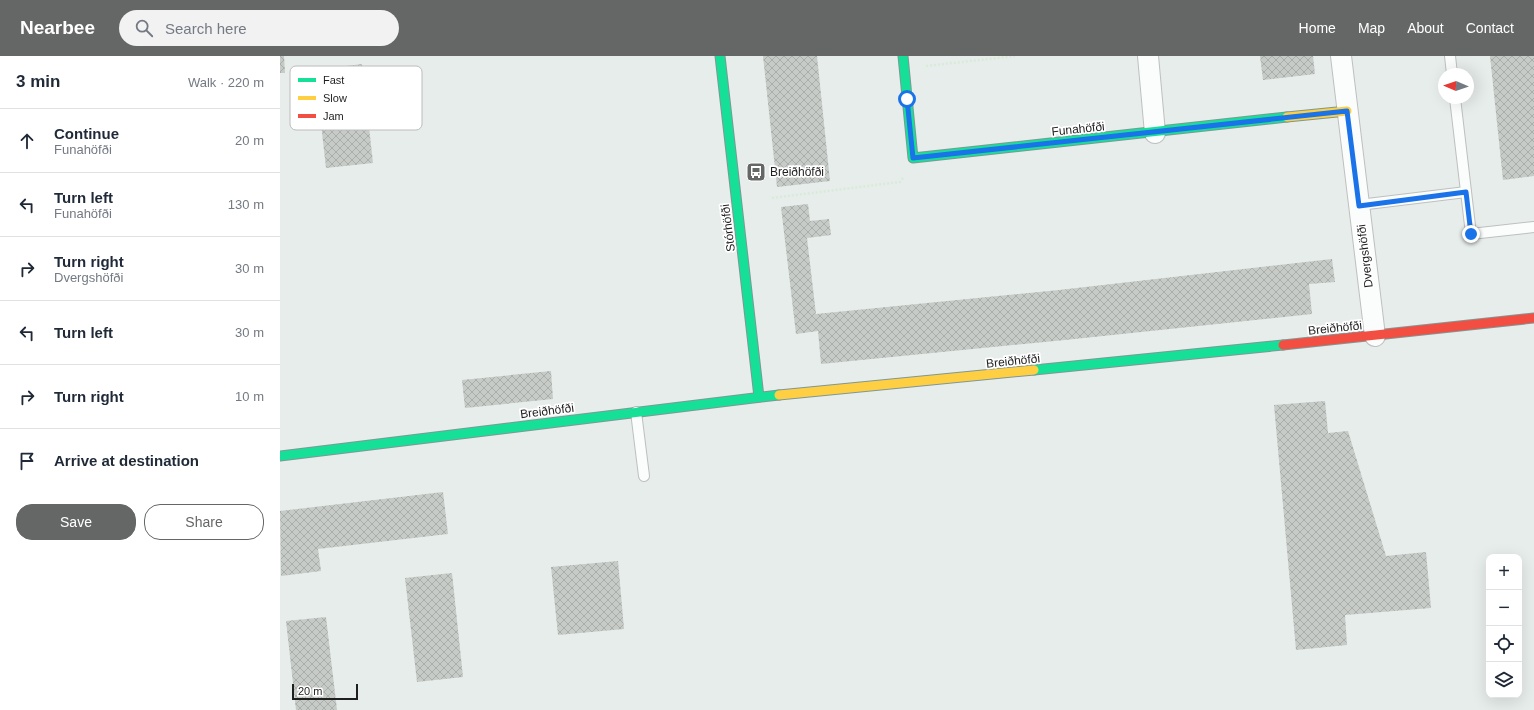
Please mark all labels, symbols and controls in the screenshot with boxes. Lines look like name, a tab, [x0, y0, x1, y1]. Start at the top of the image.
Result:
search box	[119, 10, 399, 46]
text: Nearbee	[20, 17, 95, 38]
icon: search	[133, 17, 155, 39]
text: Search here	[165, 20, 247, 37]
text: Home	[1299, 20, 1336, 36]
text: Map	[1358, 20, 1385, 36]
text: About	[1407, 20, 1444, 36]
text: Contact	[1466, 20, 1514, 36]
legend	[290, 66, 422, 130]
north arrow	[1438, 68, 1474, 104]
text: 3 min	[16, 72, 60, 91]
text: Fast	[323, 74, 344, 86]
text: Walk · 220 m	[188, 75, 264, 90]
route start	[898, 90, 916, 108]
text: Slow	[323, 92, 347, 104]
text: Jam	[323, 110, 344, 122]
street label: Funahöfði	[1051, 119, 1105, 139]
text: Continue	[54, 125, 119, 142]
icon: ahead	[16, 130, 38, 152]
text: 20 m	[235, 133, 264, 148]
text: Funahöfði	[54, 142, 112, 157]
bus stop icon: Breiðhöfði	[745, 161, 767, 183]
place label: Breiðhöfði	[770, 165, 824, 179]
text: Turn left	[54, 189, 113, 206]
icon: left	[16, 194, 38, 216]
text: 130 m	[228, 197, 264, 212]
street label: Stórhöfði	[718, 203, 738, 253]
text: Funahöfði	[54, 206, 112, 221]
street label: Dvergshöfði	[1354, 223, 1376, 289]
route end	[1462, 225, 1480, 243]
text: Turn right	[54, 253, 124, 270]
icon: right	[16, 258, 38, 280]
text: 30 m	[235, 261, 264, 276]
text: Dvergshöfði	[54, 270, 123, 285]
street label: Breiðhöfði	[1307, 318, 1363, 338]
icon: left	[16, 322, 38, 344]
text: Turn left	[54, 324, 113, 341]
text: 30 m	[235, 325, 264, 340]
street label: Breiðhöfði	[985, 351, 1041, 371]
icon: right	[16, 386, 38, 408]
text: Turn right	[54, 388, 124, 405]
text: 10 m	[235, 389, 264, 404]
street label: Breiðhöfði	[519, 401, 575, 421]
icon: arrive	[16, 450, 38, 472]
text: Arrive at destination	[54, 452, 199, 469]
button: Save	[16, 504, 136, 540]
button: Share	[144, 504, 264, 540]
map controls	[1486, 554, 1522, 698]
button: +	[1486, 554, 1522, 590]
button: −	[1486, 590, 1522, 626]
button: locate	[1486, 626, 1522, 662]
button: layers	[1486, 662, 1522, 698]
scale bar	[292, 682, 358, 701]
text: 20 m	[298, 685, 322, 697]

